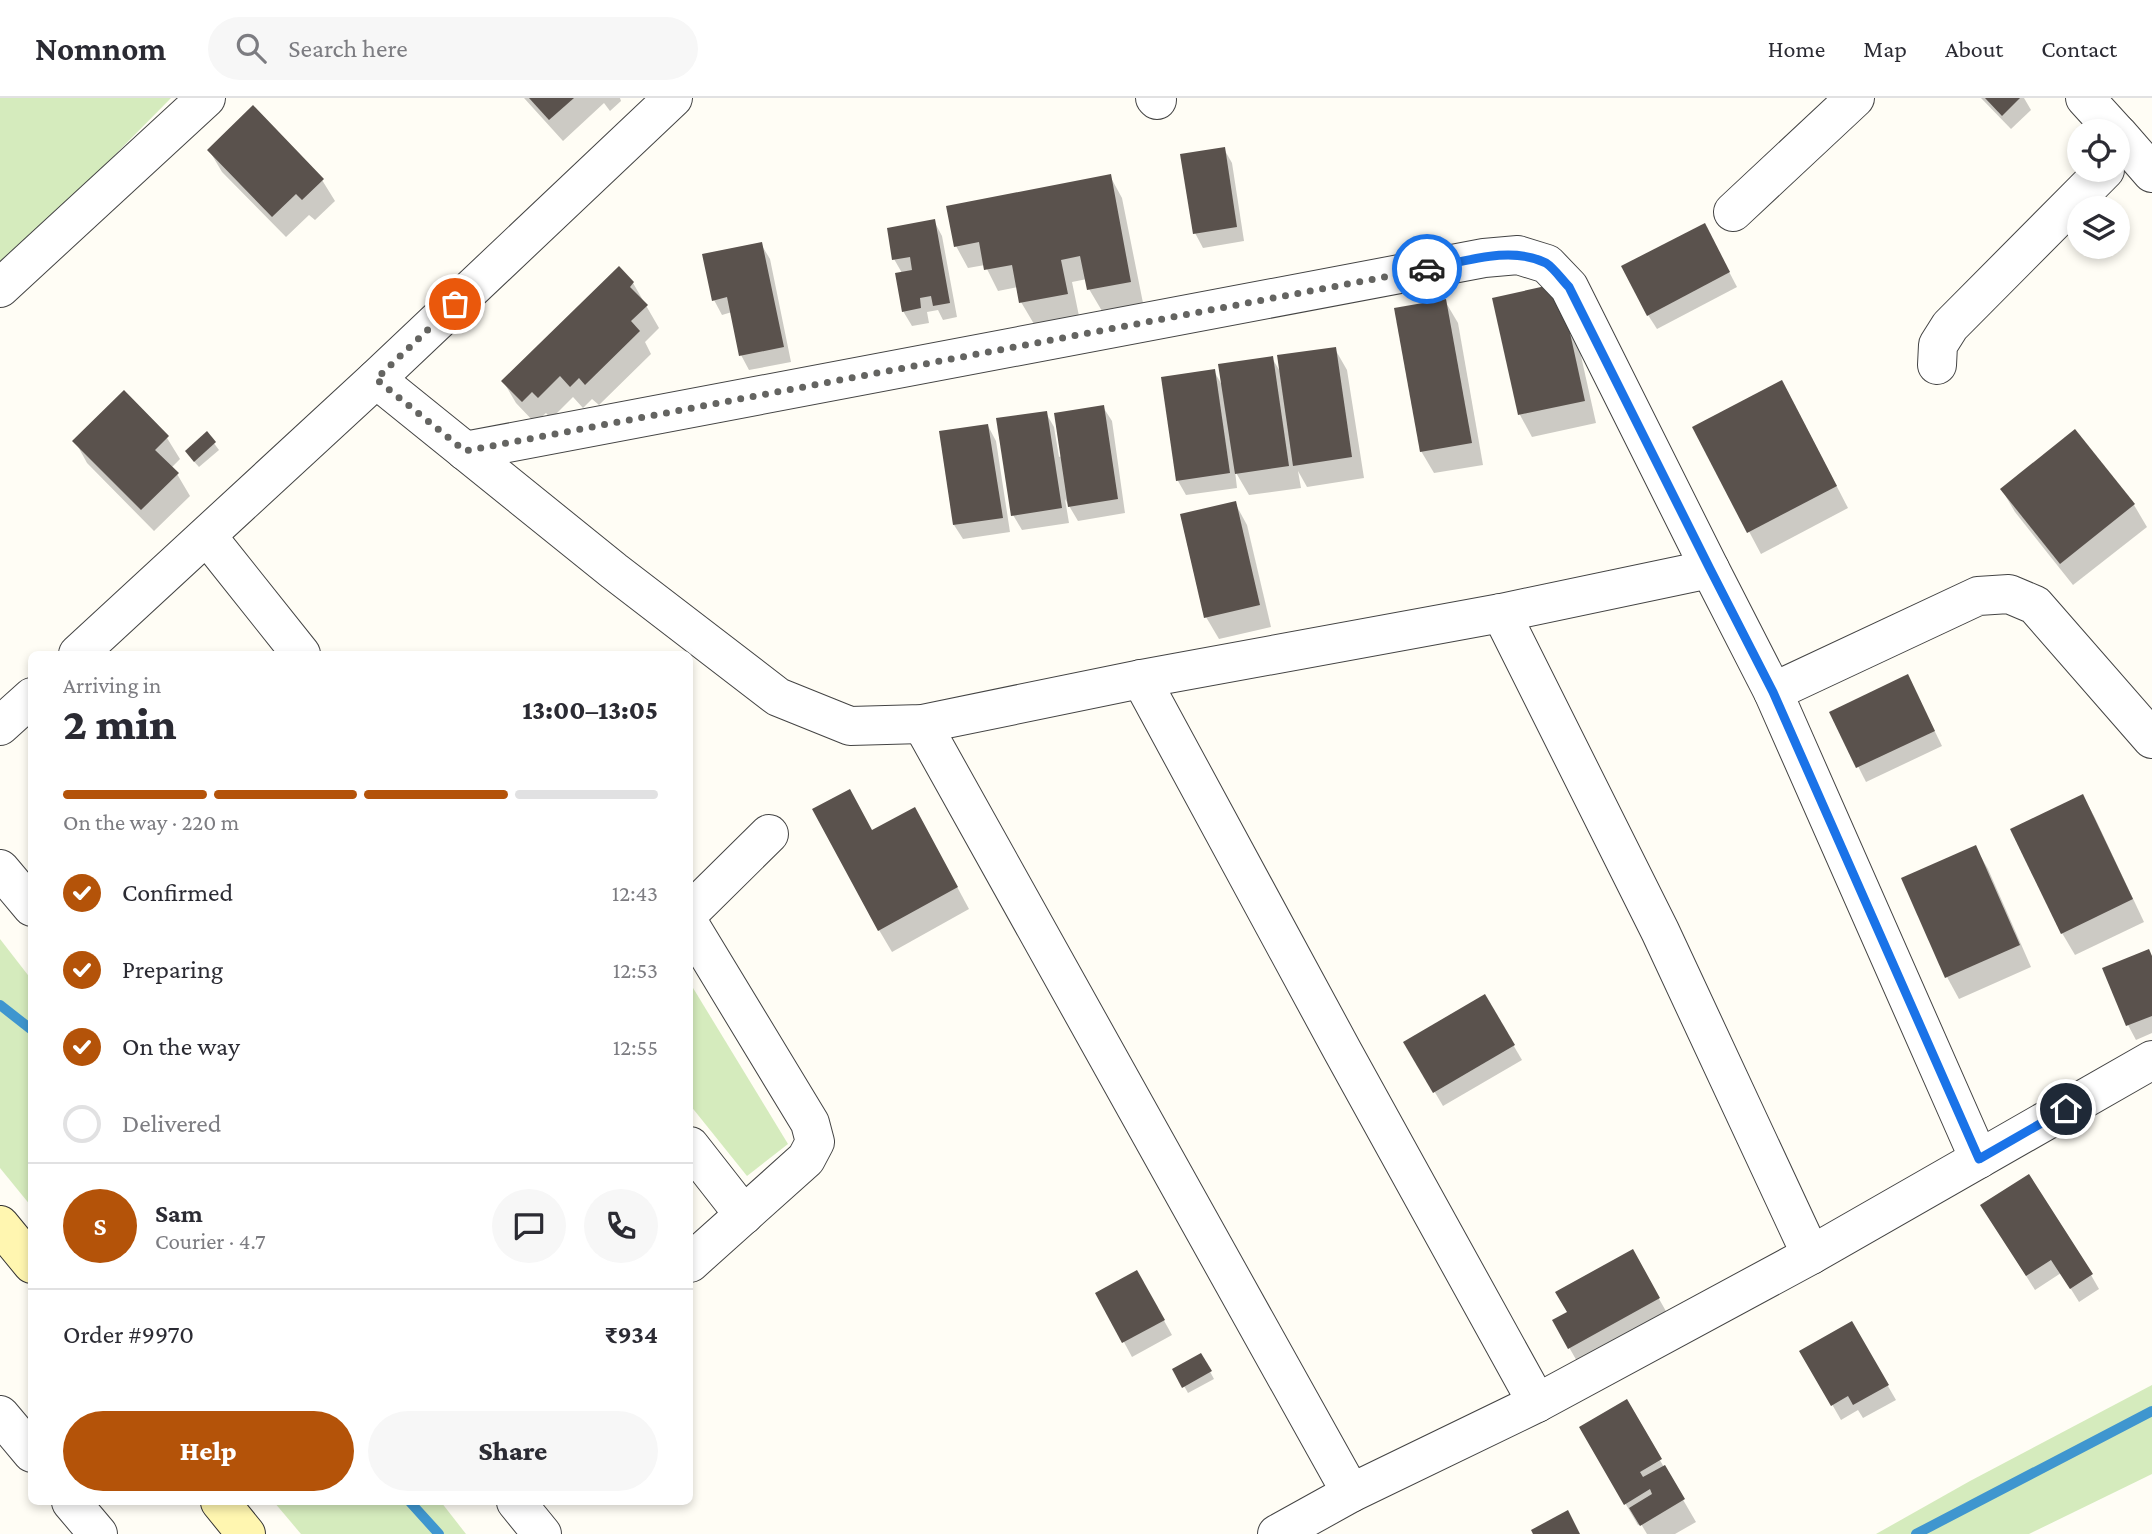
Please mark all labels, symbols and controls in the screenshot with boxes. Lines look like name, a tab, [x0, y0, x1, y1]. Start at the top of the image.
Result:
search box	[208, 17, 698, 80]
icon: search	[232, 29, 270, 67]
text: Nomnom	[35, 30, 166, 67]
text: Search here	[288, 34, 408, 63]
text: Home	[1768, 35, 1825, 62]
text: Map	[1863, 35, 1907, 62]
text: About	[1945, 35, 2003, 62]
text: Contact	[2041, 35, 2117, 62]
map controls	[2067, 119, 2130, 259]
button: locate	[2067, 119, 2130, 182]
button: layers	[2067, 196, 2130, 259]
courier	[1392, 234, 1462, 304]
icon: car	[1408, 250, 1446, 288]
pin	[425, 274, 485, 334]
icon: bag	[436, 285, 474, 323]
text: Arriving in	[63, 672, 161, 698]
text: 13:00–13:05	[522, 696, 658, 725]
text: 2 min	[63, 698, 177, 749]
text: On the way · 220 m	[63, 809, 239, 835]
icon: check	[63, 874, 101, 912]
text: Confirmed	[122, 878, 233, 907]
text: 12:43	[612, 880, 658, 906]
icon: check	[63, 951, 101, 989]
text: Preparing	[122, 955, 223, 984]
text: 12:53	[613, 957, 658, 983]
icon: check	[63, 1028, 101, 1066]
text: On the way	[122, 1032, 240, 1061]
text: 12:55	[613, 1034, 658, 1060]
pin	[2036, 1079, 2096, 1139]
icon: home	[2047, 1090, 2085, 1128]
text: Delivered	[122, 1109, 221, 1138]
button: chat	[492, 1189, 566, 1263]
button: phone	[584, 1189, 658, 1263]
text: Sam	[155, 1199, 203, 1228]
text: S	[94, 1212, 107, 1241]
text: Courier · 4.7	[155, 1228, 266, 1254]
text: Order #9970	[63, 1320, 194, 1349]
text: ₹934	[605, 1320, 658, 1349]
button: Help	[63, 1411, 354, 1491]
button: Share	[368, 1411, 658, 1491]

